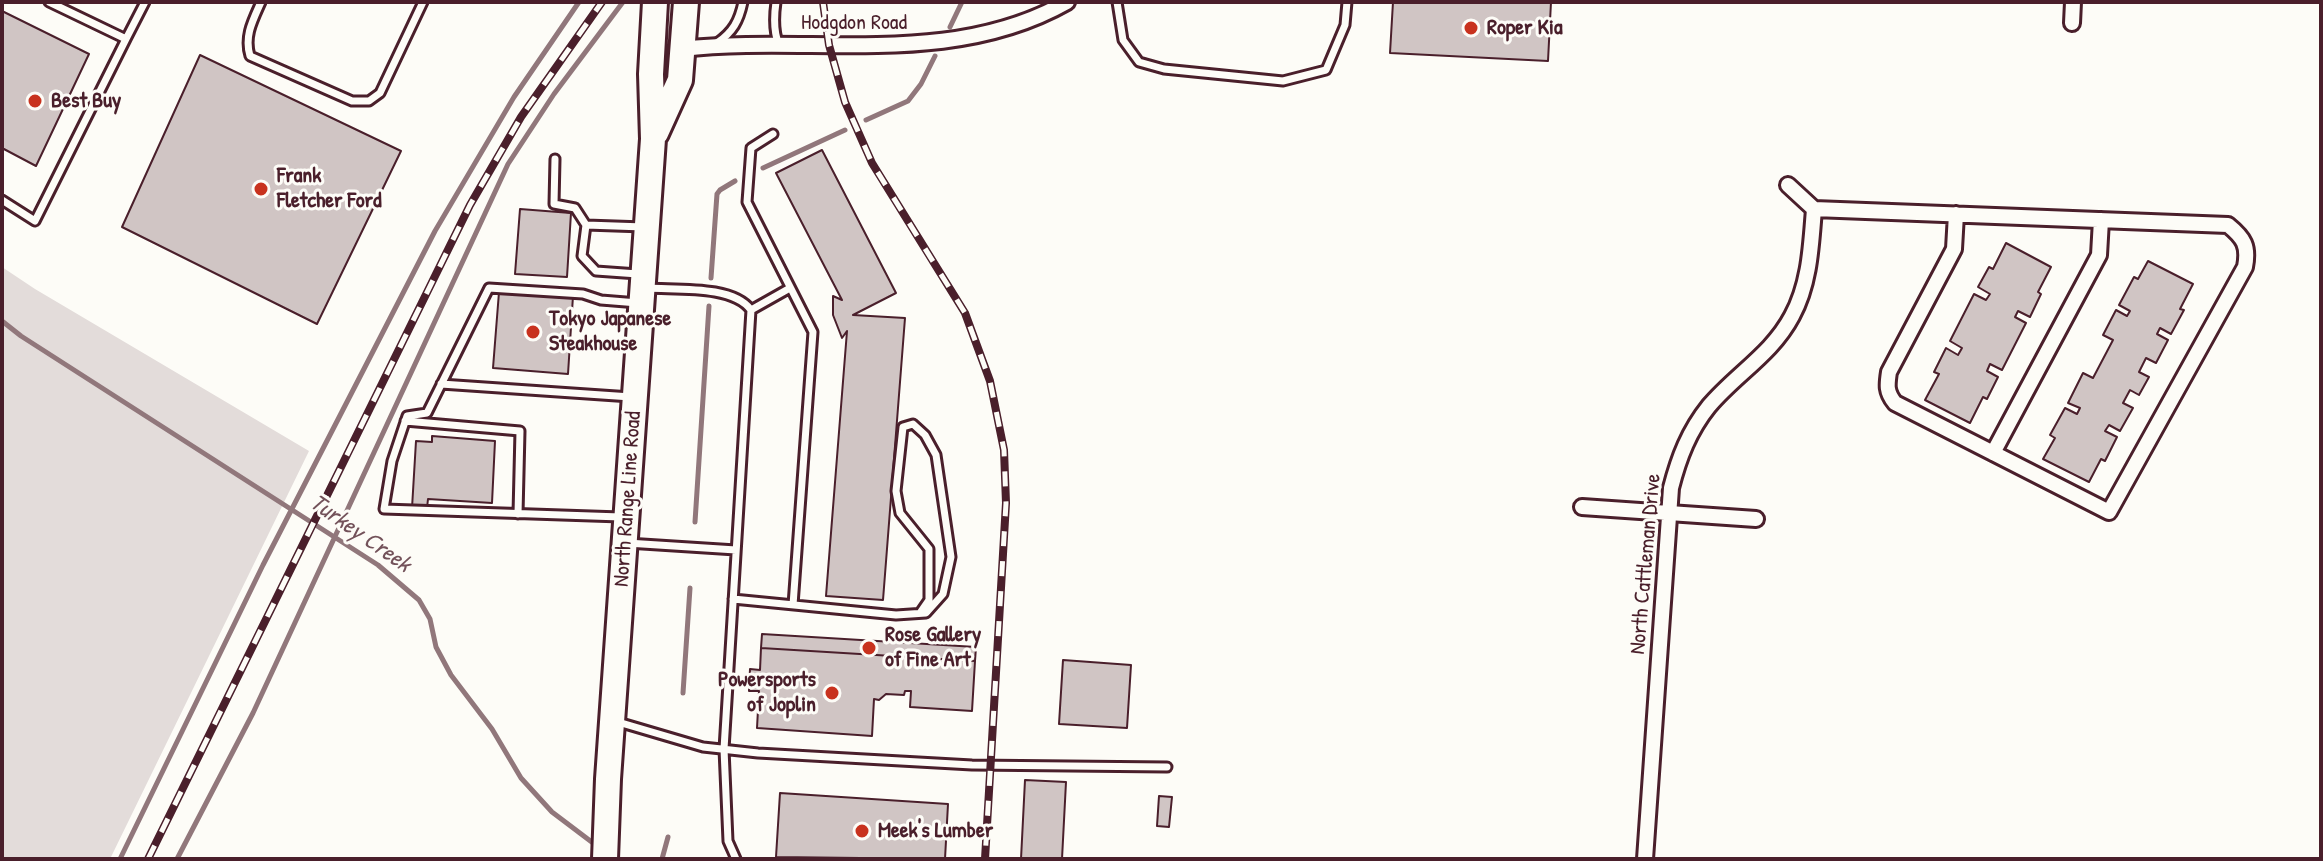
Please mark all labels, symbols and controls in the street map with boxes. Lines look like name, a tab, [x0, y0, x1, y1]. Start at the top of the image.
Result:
street label: Hodgdon Road	[801, 10, 907, 36]
place label: Roper Kia	[1487, 15, 1563, 41]
marker: Roper Kia	[1462, 19, 1480, 37]
place label: Best Buy	[51, 88, 121, 114]
marker: Best Buy	[26, 92, 44, 110]
place label: Frank Fletcher Ford	[277, 163, 382, 214]
marker: Frank Fletcher Ford	[252, 180, 270, 198]
place label: Tokyo Japanese Steakhouse	[549, 306, 671, 358]
marker: Tokyo Japanese Steakhouse	[524, 323, 542, 341]
street label: North Range Line Road	[609, 410, 647, 588]
street label: North Cattleman Drive	[1625, 473, 1667, 655]
water label: Turkey Creek	[304, 489, 416, 579]
place label: Rose Gallery of Fine Art	[885, 622, 981, 674]
marker: Rose Gallery of Fine Art	[860, 639, 878, 657]
place label: Powersports of Joplin	[718, 667, 816, 718]
marker: Powersports of Joplin	[823, 684, 841, 702]
place label: Meek's Lumber	[878, 818, 993, 844]
marker: Meek's Lumber	[853, 822, 871, 840]

